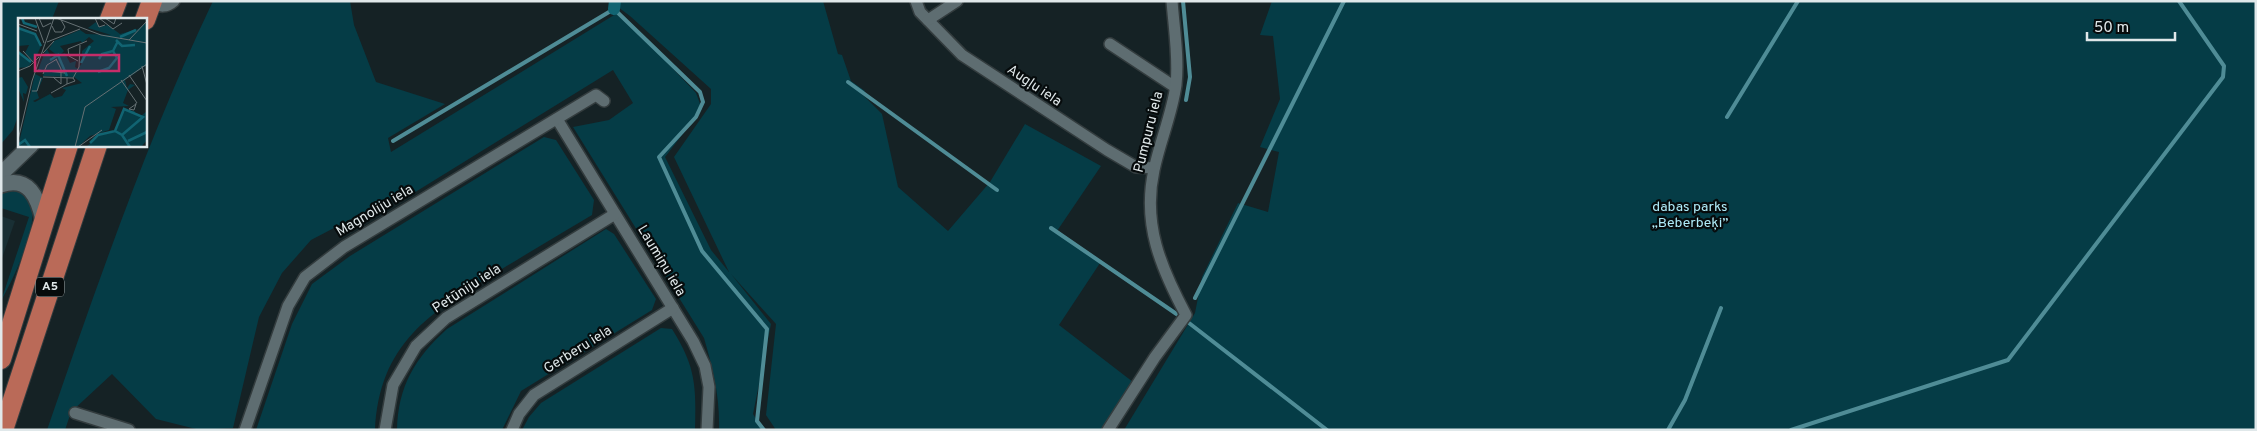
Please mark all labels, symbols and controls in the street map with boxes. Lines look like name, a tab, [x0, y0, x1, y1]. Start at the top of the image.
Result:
scale bar	[2087, 10, 2174, 42]
inset map	[18, 18, 146, 146]
text: 50 m	[2094, 19, 2129, 38]
street label: Augļu iela	[1004, 62, 1064, 110]
street label: Pumpuru iela	[1131, 90, 1167, 174]
street label: Magnoliju iela	[333, 181, 417, 241]
park label: dabas parks „Beberbeķi”	[1652, 199, 1728, 232]
street label: Laumiņu iela	[633, 222, 689, 300]
street label: Petūniju iela	[430, 261, 504, 317]
road number: A5	[36, 278, 64, 296]
street label: Gerberu iela	[541, 322, 615, 378]

